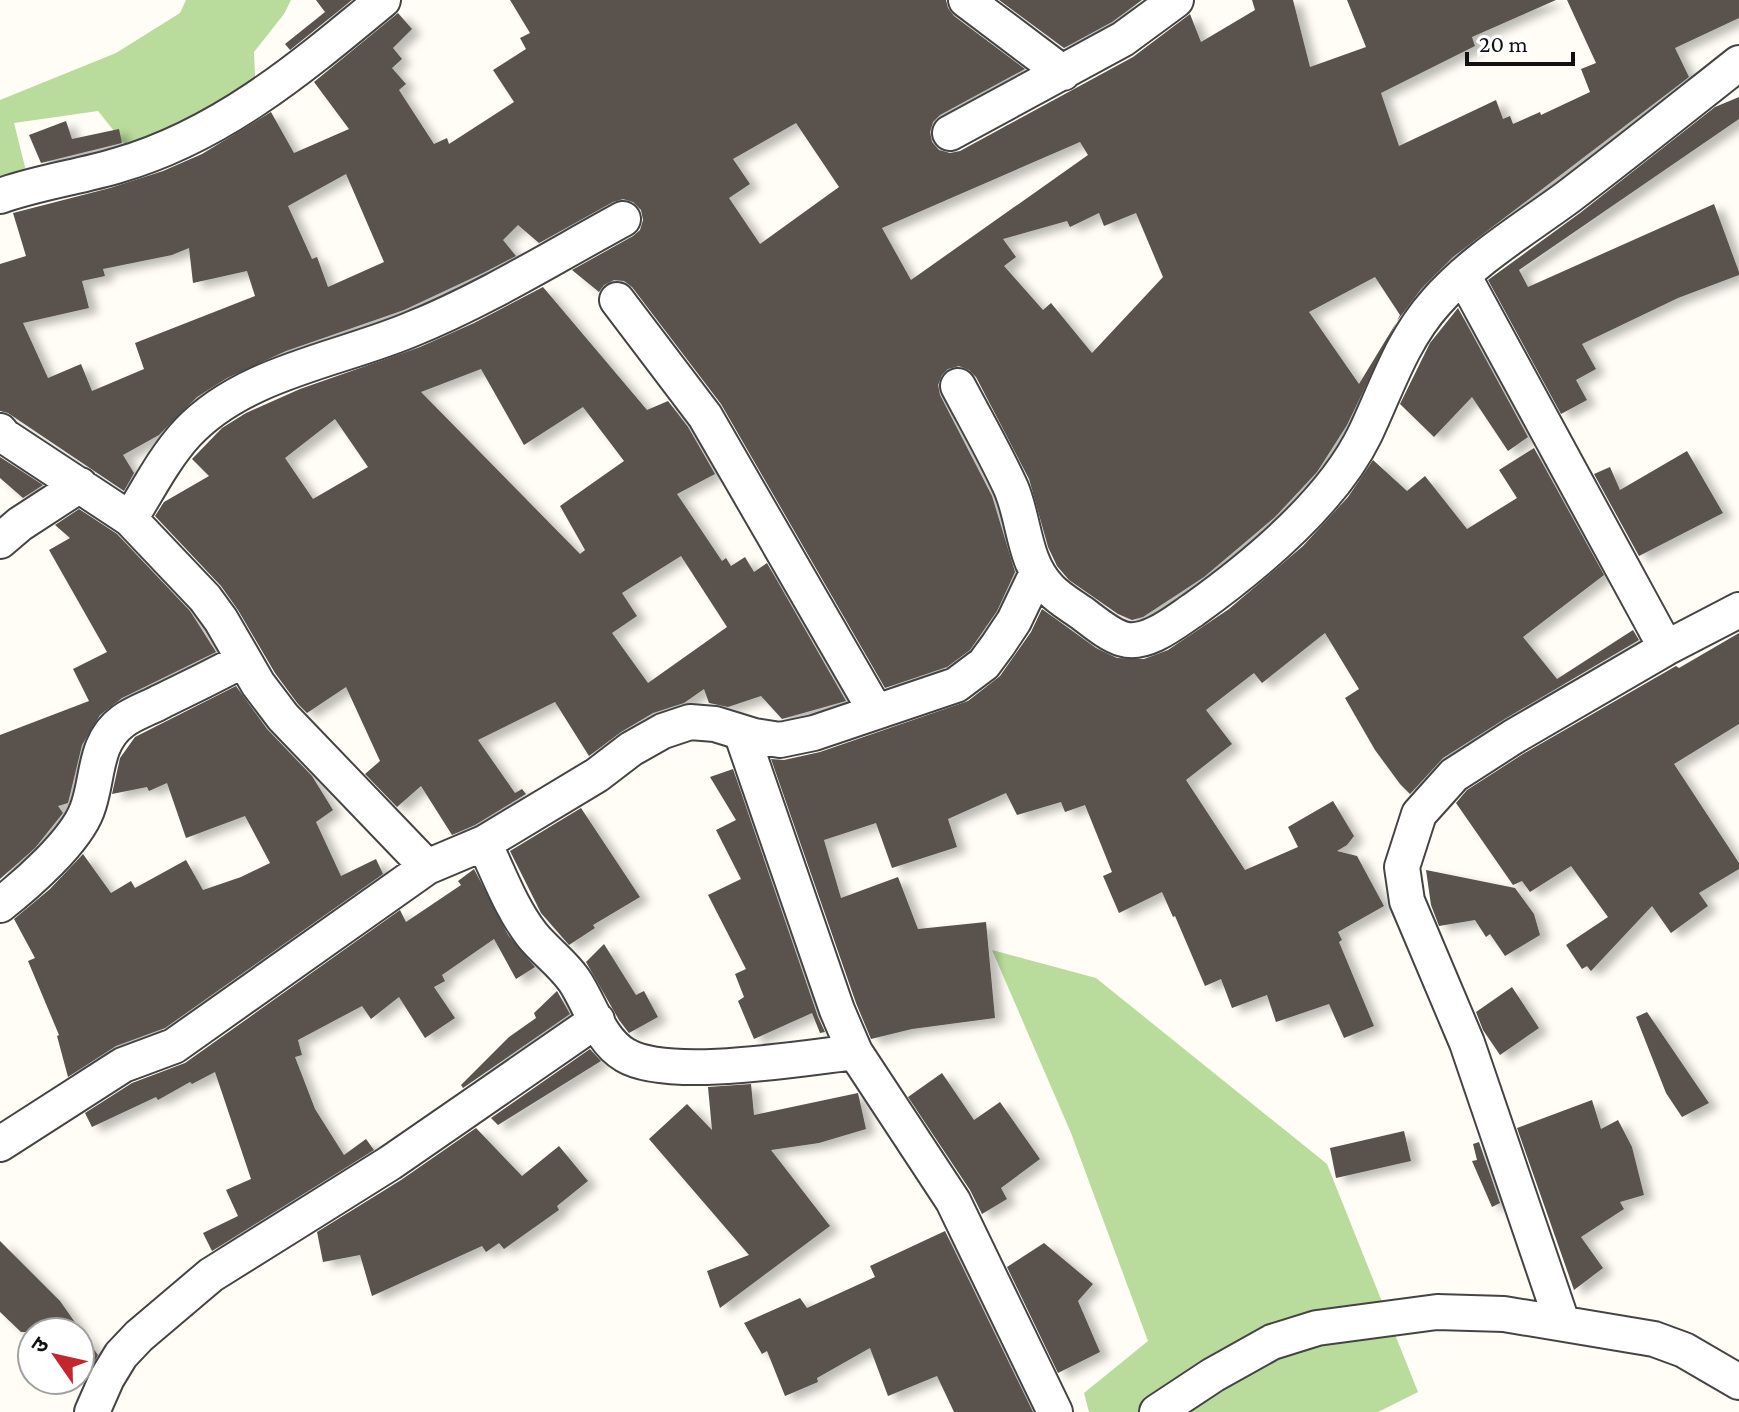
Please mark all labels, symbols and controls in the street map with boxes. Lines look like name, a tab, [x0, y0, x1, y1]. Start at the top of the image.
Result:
scale bar	[1467, 16, 1573, 66]
text: 20 m	[1479, 30, 1528, 57]
north arrow	[16, 1316, 96, 1396]
text: उ	[26, 1332, 54, 1357]

